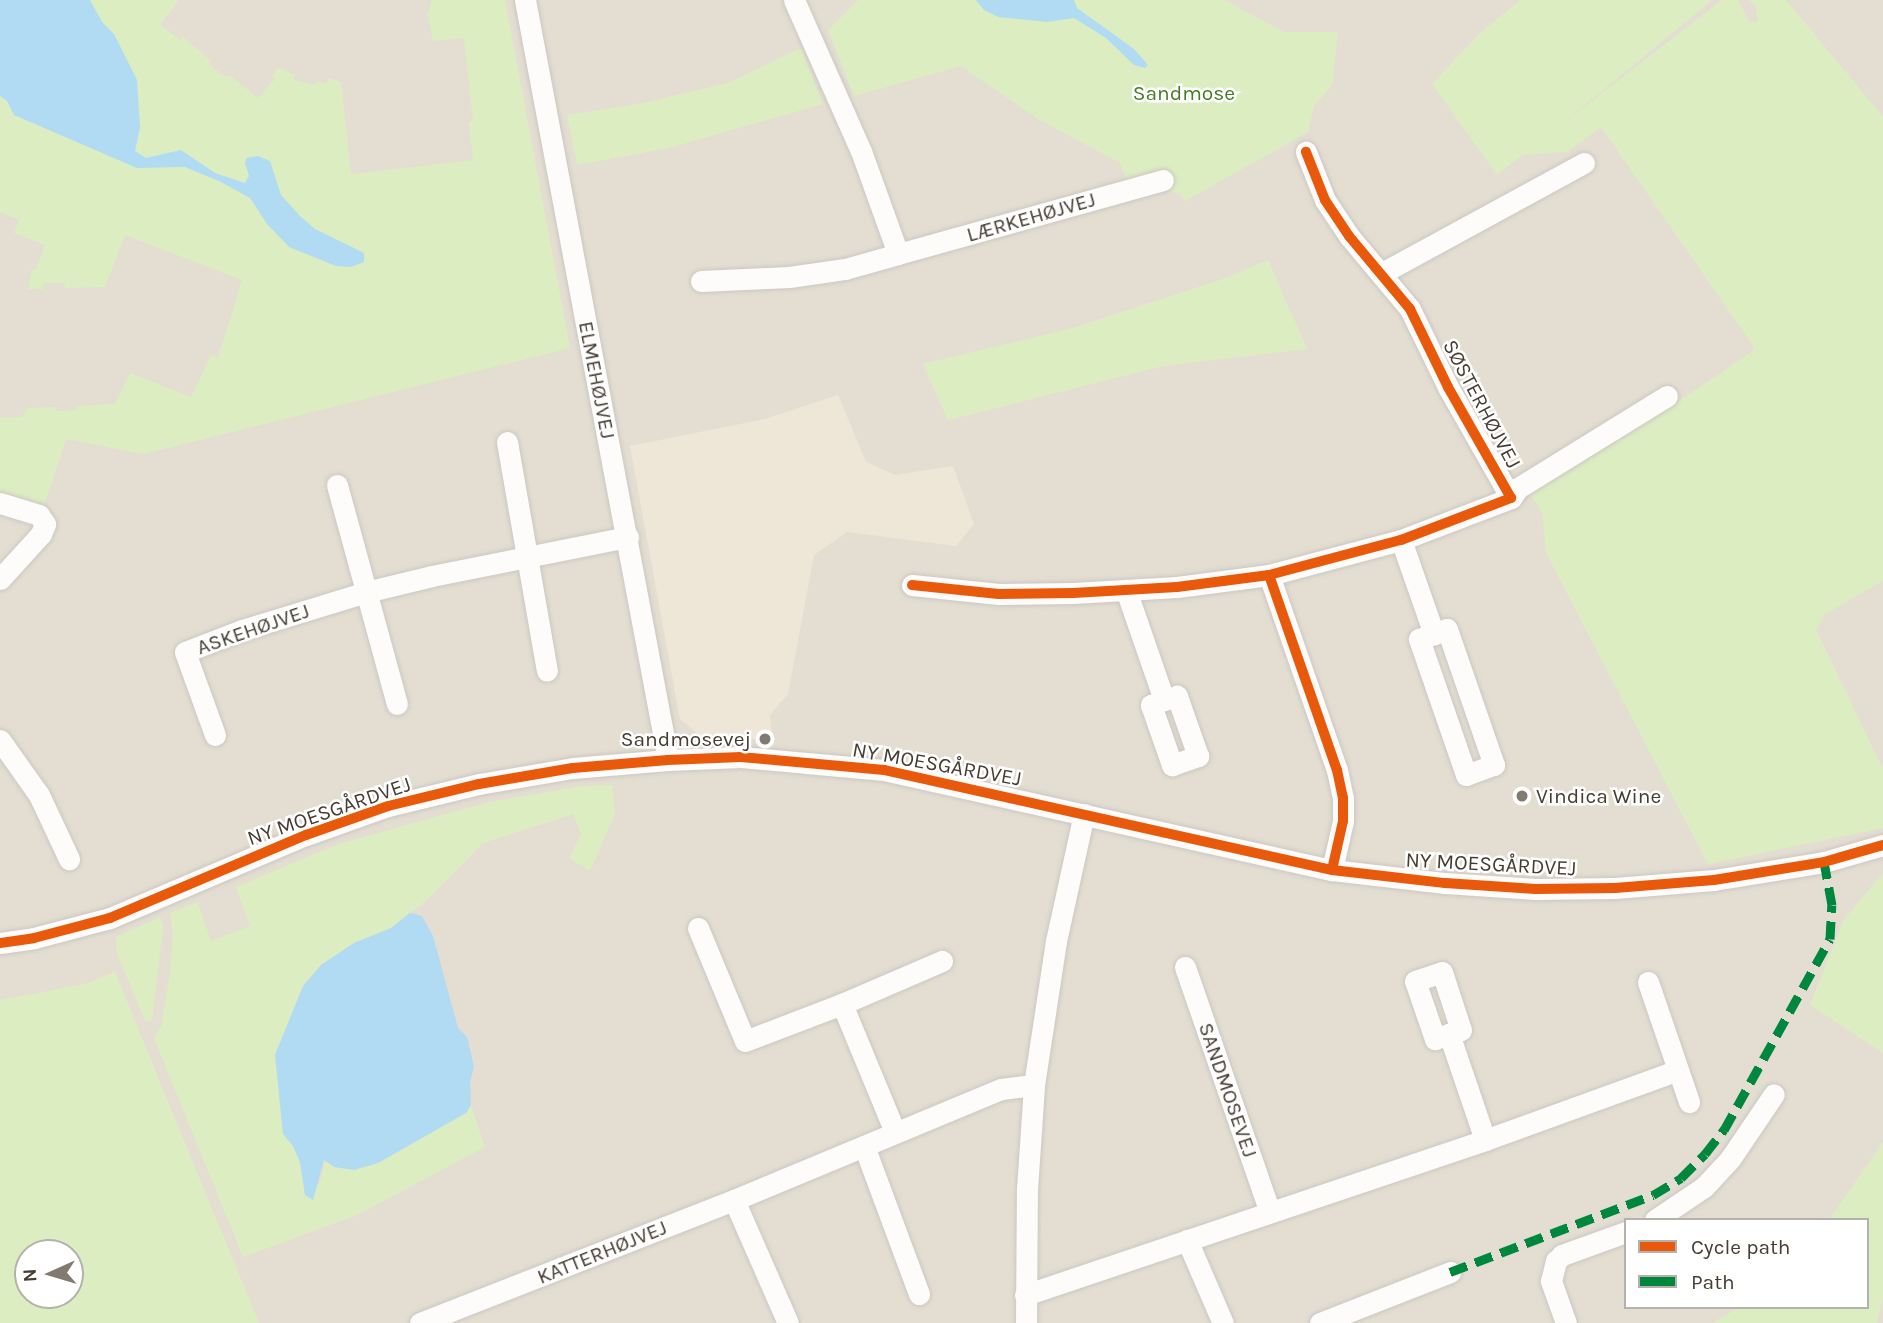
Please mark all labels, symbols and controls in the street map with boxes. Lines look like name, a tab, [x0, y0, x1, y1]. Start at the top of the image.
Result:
park label: Sandmose	[1133, 80, 1235, 106]
street label: LÆRKEHØJVEJ	[964, 187, 1098, 247]
street label: ELMEHØJVEJ	[573, 319, 621, 441]
street label: SØSTERHØJVEJ	[1437, 335, 1527, 473]
street label: ASKEHØJVEJ	[193, 598, 313, 660]
place label: Sandmosevej	[621, 726, 751, 752]
marker: Sandmosevej	[757, 731, 773, 747]
street label: NY MOESGÅRDVEJ	[851, 737, 1023, 791]
street label: NY MOESGÅRDVEJ	[244, 771, 414, 851]
place label: Vindica Wine	[1536, 783, 1661, 809]
marker: Vindica Wine	[1514, 788, 1530, 804]
street label: NY MOESGÅRDVEJ	[1405, 847, 1577, 881]
street label: SANDMOSEVEJ	[1193, 1019, 1263, 1161]
street label: KATTERHØJVEJ	[533, 1215, 671, 1289]
legend	[1624, 1218, 1869, 1309]
text: Cycle path	[1691, 1235, 1791, 1259]
north arrow	[14, 1239, 84, 1309]
text: N	[19, 1268, 41, 1283]
text: Path	[1691, 1270, 1735, 1294]

